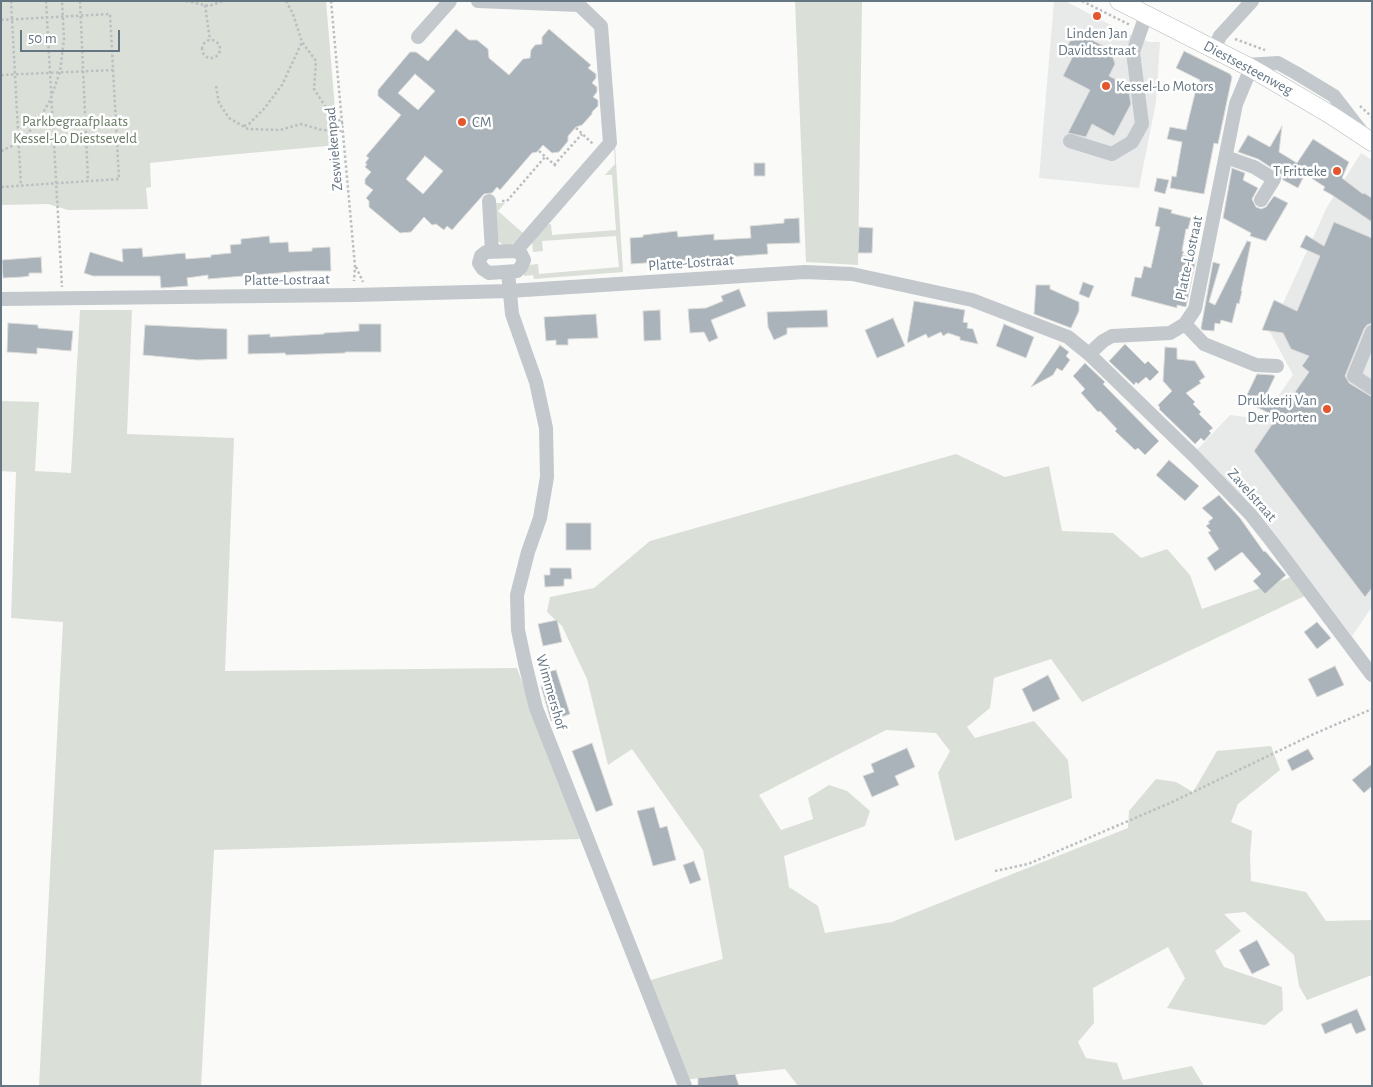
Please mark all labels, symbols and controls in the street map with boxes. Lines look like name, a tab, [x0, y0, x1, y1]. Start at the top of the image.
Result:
marker: Linden Jan Davidtsstraat	[1091, 10, 1103, 22]
scale bar	[22, 20, 122, 52]
place label: Linden Jan Davidtsstraat	[1058, 24, 1136, 59]
text: 50 m	[28, 31, 57, 46]
street label: Diestsesteenweg	[1200, 37, 1296, 99]
place label: Kessel-Lo Motors	[1116, 77, 1214, 95]
marker: Kessel-Lo Motors	[1100, 80, 1112, 92]
street label: Zeswiekenpad	[321, 106, 347, 192]
park label: Parkbegraafplaats Kessel-Lo Diestseveld	[13, 112, 137, 147]
place label: CM	[472, 113, 492, 131]
marker: CM	[456, 116, 468, 128]
place label: T Fritteke	[1273, 162, 1327, 180]
marker: T Fritteke	[1331, 165, 1343, 177]
street label: Platte-Lostraat	[1171, 214, 1207, 302]
street label: Platte-Lostraat	[648, 251, 734, 275]
street label: Platte-Lostraat	[244, 270, 330, 290]
place label: Drukkerij Van Der Poorten	[1237, 391, 1317, 426]
marker: Drukkerij Van Der Poorten	[1321, 403, 1333, 415]
street label: Zavelstraat	[1224, 465, 1280, 525]
street label: Wimmershof	[532, 652, 570, 732]

